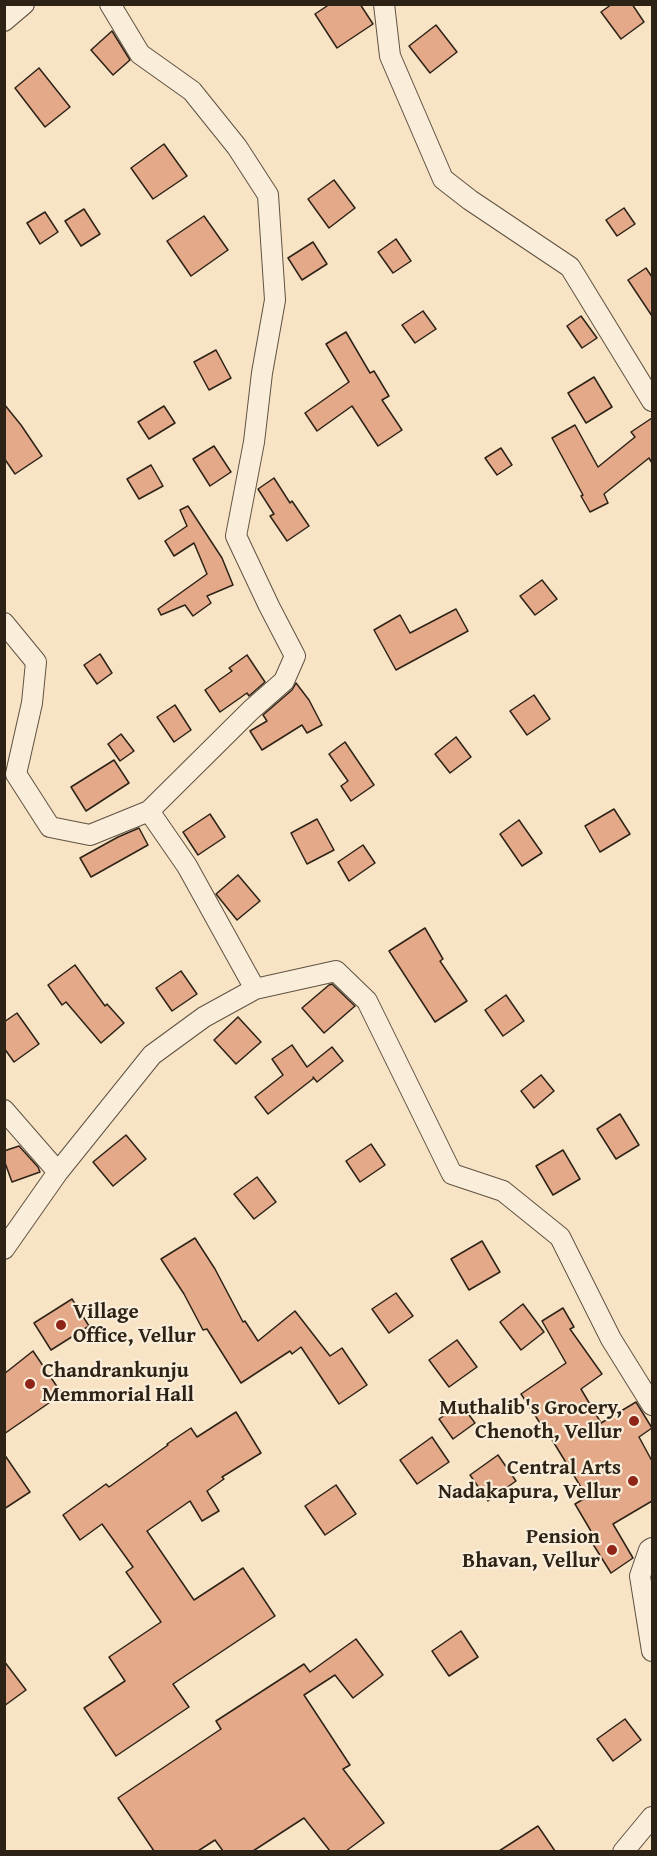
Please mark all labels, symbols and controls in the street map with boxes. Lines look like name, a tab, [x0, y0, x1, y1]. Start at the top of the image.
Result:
place label: Village Office, Vellur	[73, 1300, 196, 1350]
marker: Village Office, Vellur	[54, 1318, 68, 1332]
place label: Chandrankunju Memmorial Hall	[42, 1359, 194, 1409]
marker: Chandrankunju Memmorial Hall	[23, 1377, 37, 1391]
place label: Muthalib's Grocery, Chenoth, Vellur	[439, 1396, 622, 1446]
marker: Muthalib's Grocery, Chenoth, Vellur	[627, 1414, 641, 1428]
place label: Central Arts Nadakapura, Vellur	[438, 1456, 621, 1506]
marker: Central Arts Nadakapura, Vellur	[626, 1474, 640, 1488]
place label: Pension Bhavan, Vellur	[462, 1525, 600, 1575]
marker: Pension Bhavan, Vellur	[605, 1543, 619, 1557]

